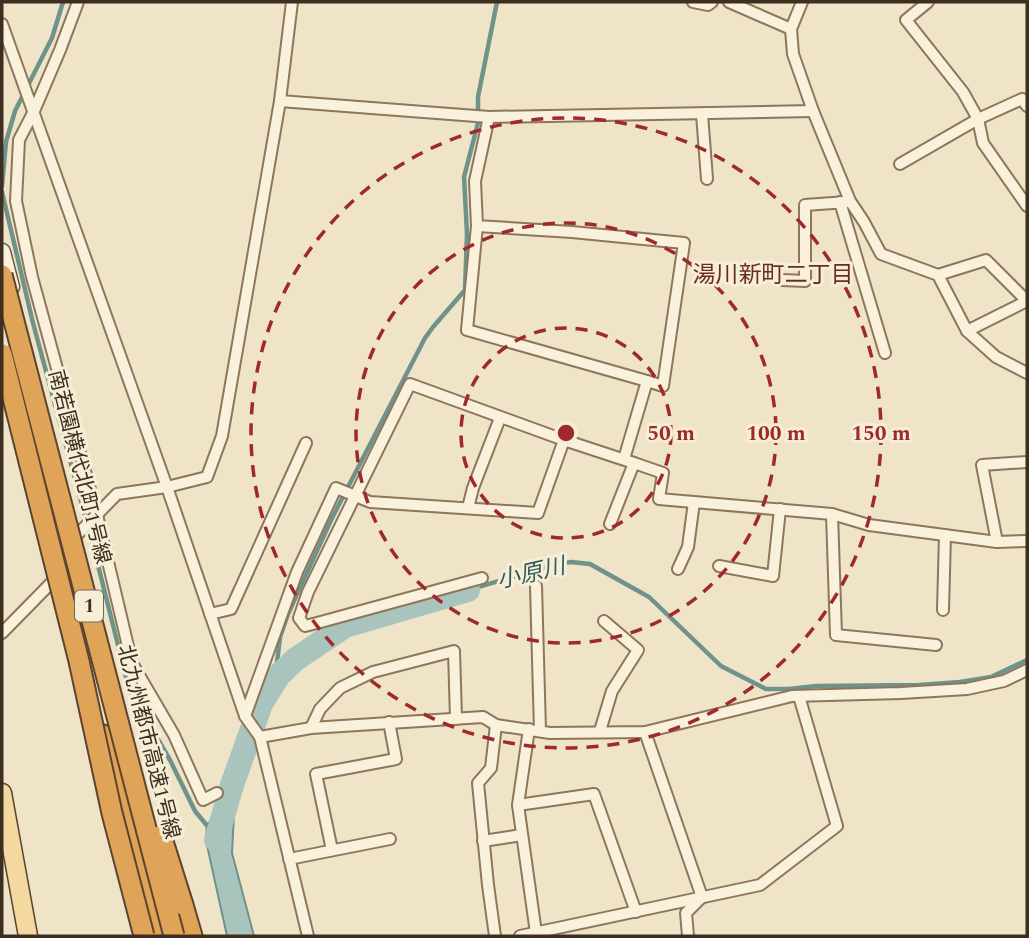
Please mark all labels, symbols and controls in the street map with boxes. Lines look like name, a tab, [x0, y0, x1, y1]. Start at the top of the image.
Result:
district label: 湯川新町二丁目	[693, 258, 854, 293]
street label: 南若園横代北町1号線	[39, 366, 119, 568]
text: 50 m	[647, 418, 695, 450]
text: 100 m	[746, 418, 806, 450]
text: 150 m	[851, 418, 911, 450]
centre of rings	[554, 421, 578, 445]
water label: 小原川	[493, 549, 571, 599]
road number: 1	[75, 590, 103, 622]
street label: 北九州都市高速1号線	[108, 641, 188, 843]

